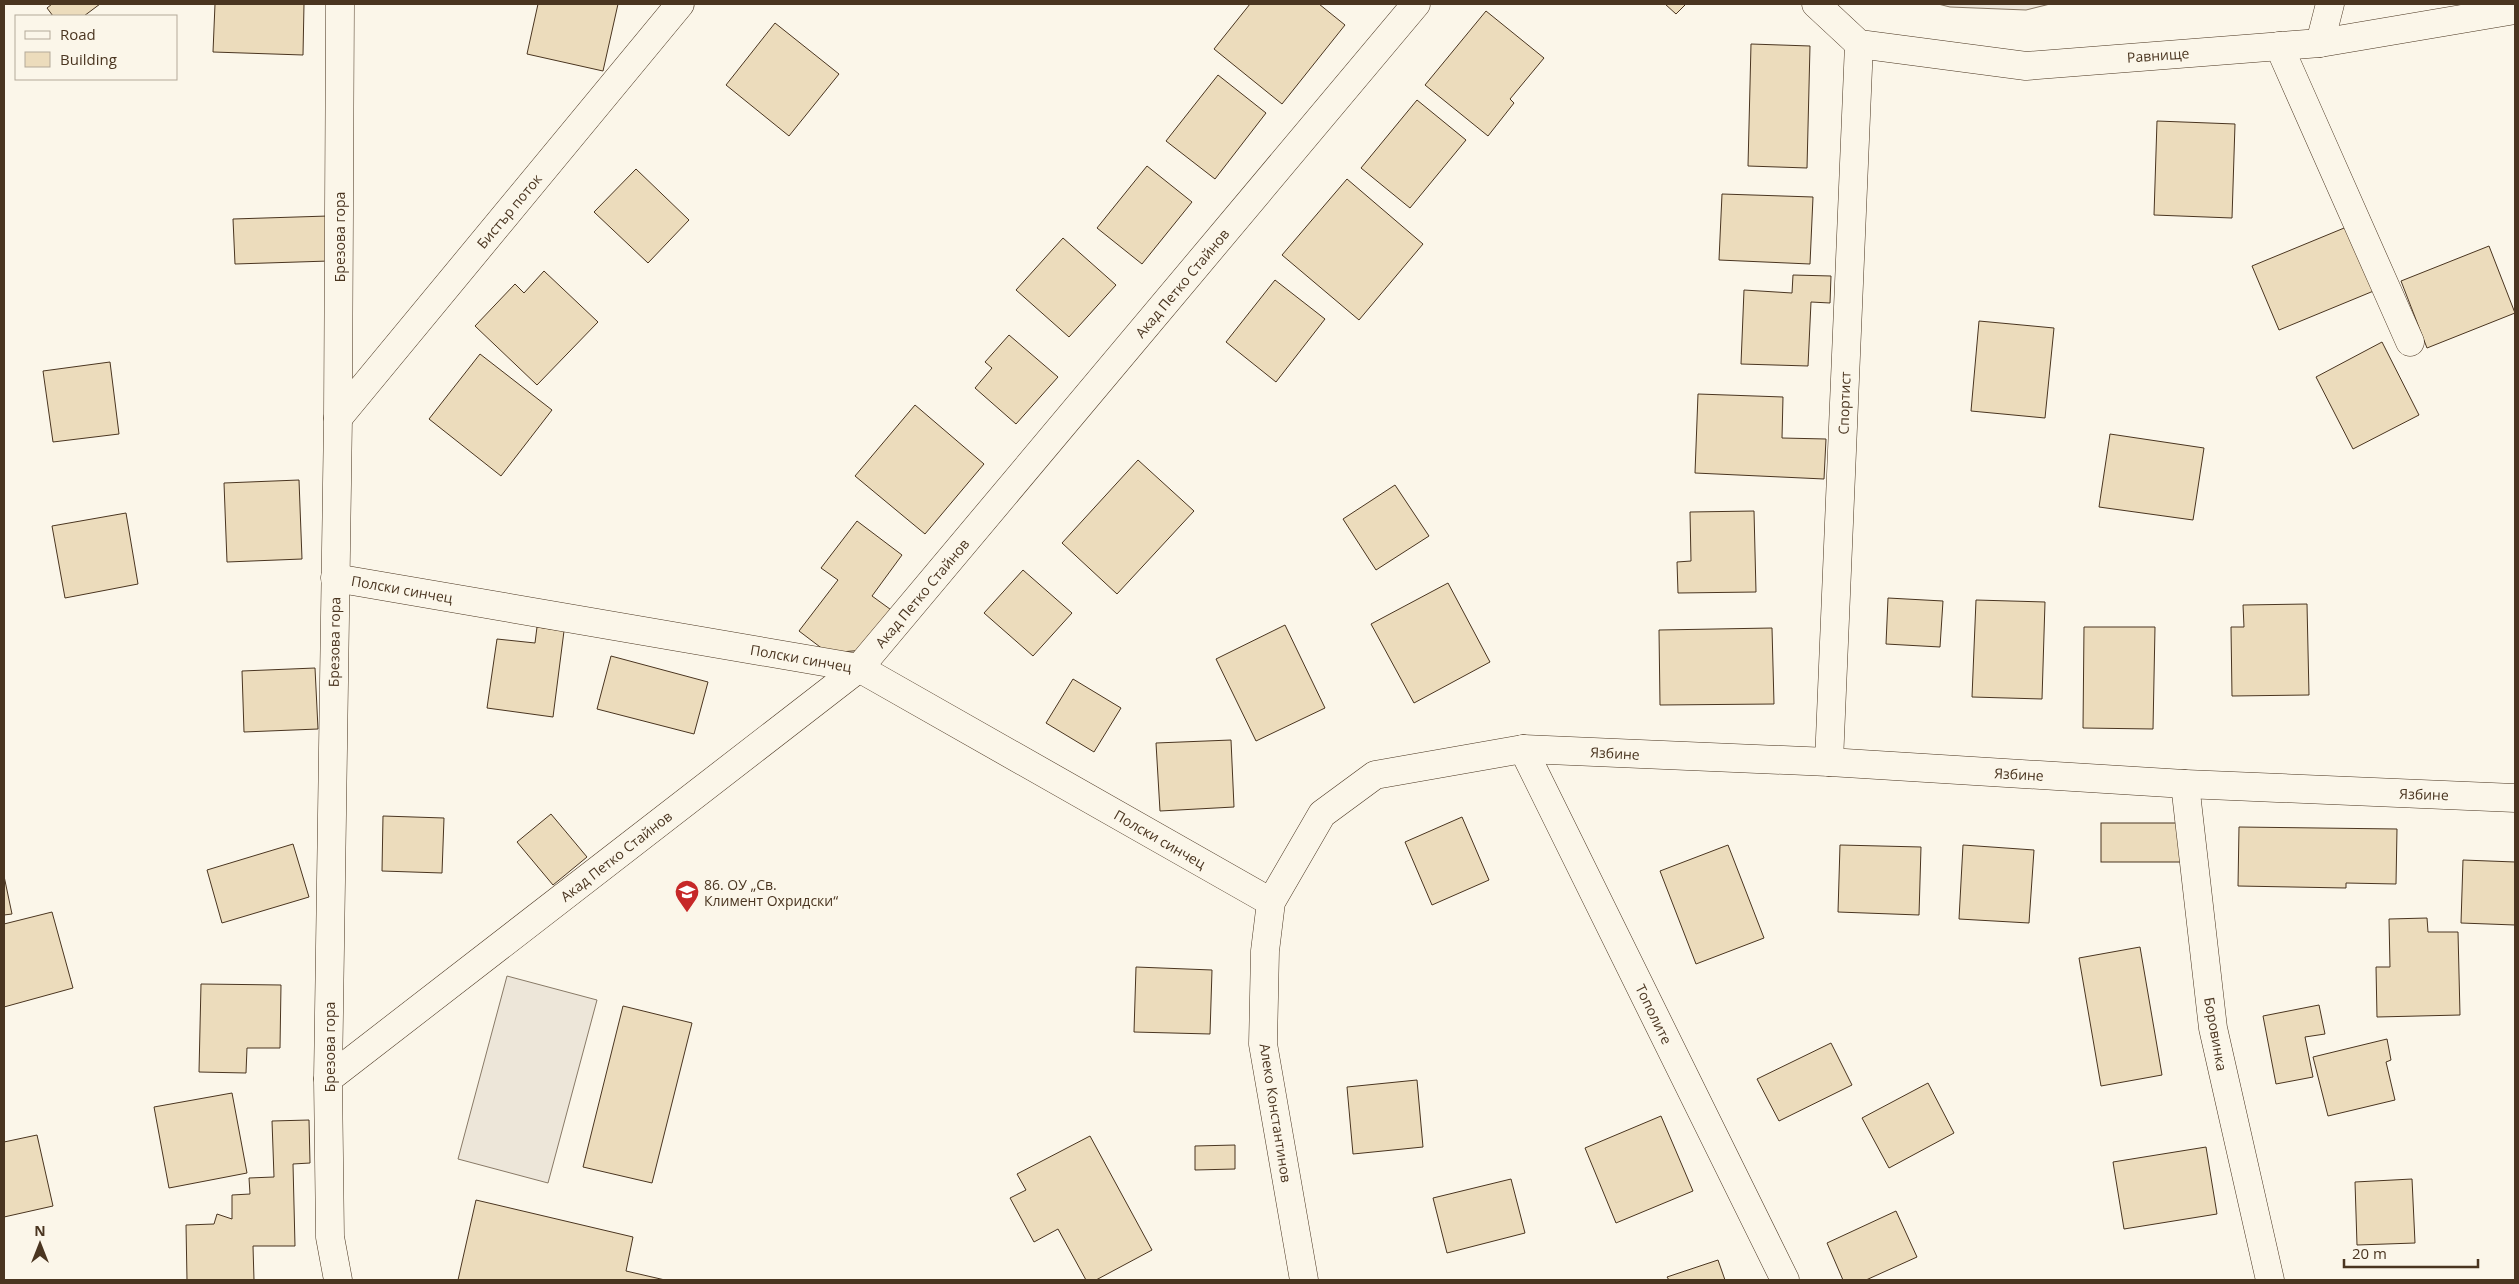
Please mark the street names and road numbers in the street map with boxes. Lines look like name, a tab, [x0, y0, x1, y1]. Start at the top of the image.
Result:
street label: Равнище	[2126, 43, 2190, 67]
street label: Бистър поток	[472, 169, 546, 252]
street label: Брезова гора	[330, 192, 349, 282]
street label: Акад Петко Стайнов	[1131, 224, 1233, 342]
street label: Спортист	[1833, 371, 1855, 435]
street label: Акад Петко Стайнов	[871, 534, 973, 652]
street label: Полски синчец	[350, 571, 454, 607]
street label: Брезова гора	[324, 597, 344, 687]
street label: Полски синчец	[749, 640, 853, 676]
street label: Язбине	[1590, 742, 1640, 764]
street label: Язбине	[1994, 763, 2044, 785]
street label: Язбине	[2399, 784, 2449, 804]
street label: Полски синчец	[1111, 805, 1209, 873]
street label: Акад Петко Стайнов	[556, 806, 676, 906]
street label: Тополите	[1631, 981, 1677, 1047]
street label: Боровинка	[2200, 996, 2232, 1072]
street label: Брезова гора	[320, 1002, 339, 1092]
street label: Алеко Константинов	[1256, 1042, 1296, 1184]

